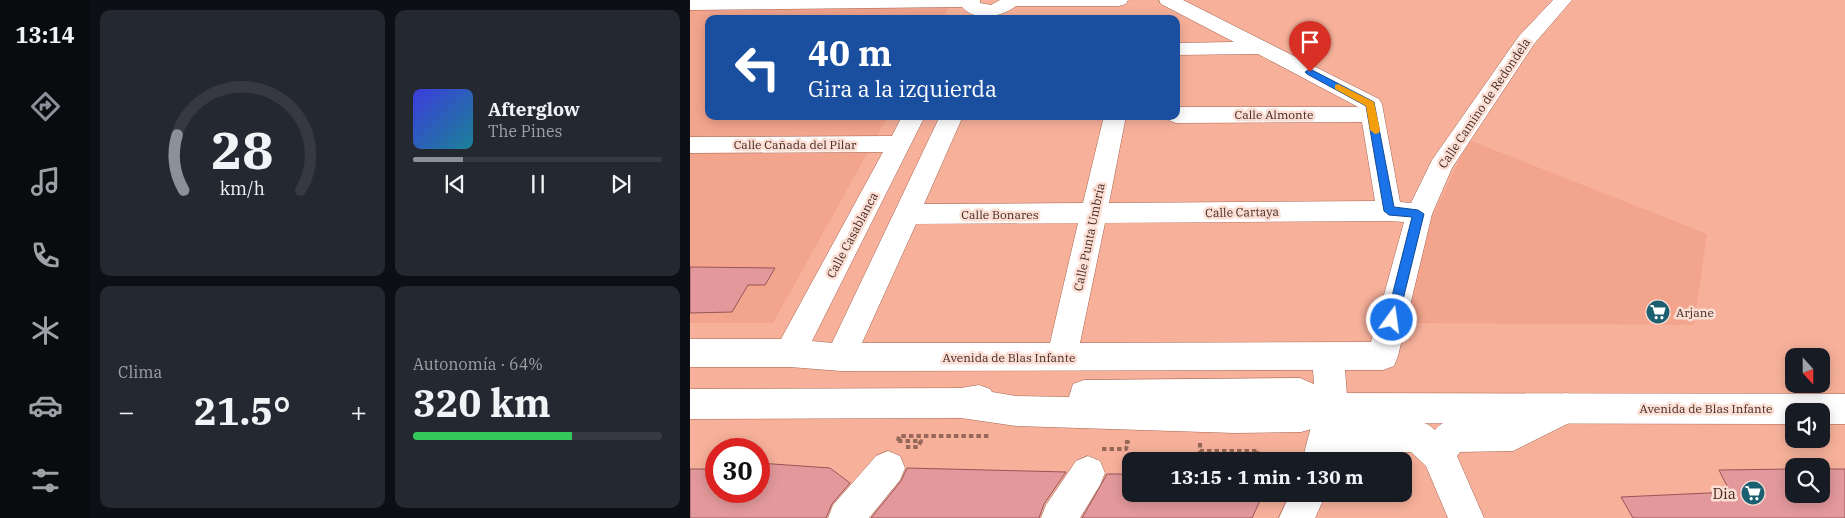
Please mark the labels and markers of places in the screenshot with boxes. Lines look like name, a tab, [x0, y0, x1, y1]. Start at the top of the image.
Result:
pin	[1289, 21, 1331, 72]
supermarket icon: Arjane	[1645, 299, 1671, 325]
place label: Arjane	[1676, 305, 1714, 320]
supermarket icon: Dia	[1740, 480, 1766, 506]
place label: Dia	[1712, 484, 1736, 503]

